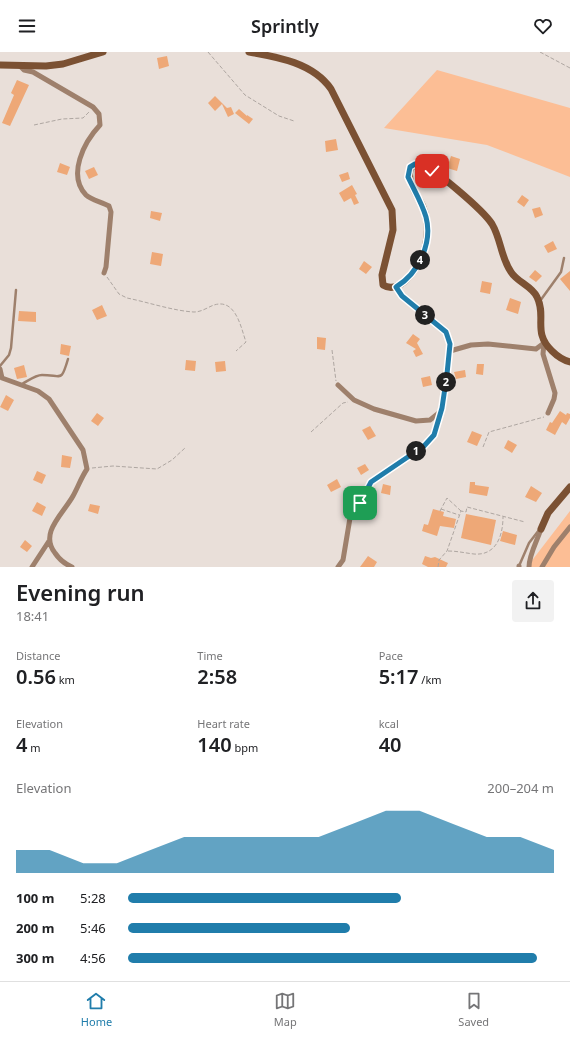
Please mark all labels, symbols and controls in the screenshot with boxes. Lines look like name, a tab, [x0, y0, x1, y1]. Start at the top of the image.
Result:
text: Sprintly	[251, 14, 319, 38]
icon: menu	[16, 15, 38, 37]
icon: heart	[532, 15, 554, 37]
pin	[415, 154, 449, 188]
icon: check	[421, 160, 443, 182]
pin: 4	[410, 250, 430, 270]
text: 4	[417, 252, 423, 267]
pin: 3	[415, 305, 435, 325]
text: 3	[422, 307, 428, 322]
pin: 2	[436, 372, 456, 392]
text: 2	[443, 374, 449, 389]
pin: 1	[406, 441, 426, 461]
text: 1	[413, 443, 419, 458]
pin	[343, 486, 377, 520]
icon: arrive	[349, 492, 371, 514]
text: Evening run	[16, 577, 145, 607]
button: share	[512, 580, 554, 622]
text: 18:41	[16, 607, 49, 625]
text: Distance	[16, 648, 61, 663]
text: Time	[197, 648, 223, 663]
text: Pace	[379, 648, 403, 663]
text: 0.56	[16, 663, 56, 690]
text: 2:58	[197, 663, 237, 690]
text: 5:17	[379, 663, 419, 690]
text: km	[56, 672, 75, 687]
text: /km	[419, 672, 442, 687]
text: Elevation	[16, 716, 63, 731]
text: Heart rate	[197, 716, 250, 731]
text: kcal	[379, 716, 399, 731]
text: 4	[16, 731, 27, 758]
text: 140	[197, 731, 232, 758]
text: 40	[379, 731, 402, 758]
text: m	[27, 740, 41, 755]
text: bpm	[232, 740, 258, 755]
text: Elevation	[16, 779, 72, 797]
text: 200–204 m	[487, 779, 554, 797]
text: 100 m	[16, 889, 54, 907]
text: 5:28	[80, 889, 106, 907]
text: 200 m	[16, 919, 54, 937]
text: 5:46	[80, 919, 106, 937]
text: 300 m	[16, 949, 54, 967]
text: 4:56	[80, 949, 106, 967]
tab: Home	[81, 990, 112, 1029]
tab: Map	[274, 990, 297, 1029]
tab: Saved	[458, 990, 489, 1029]

